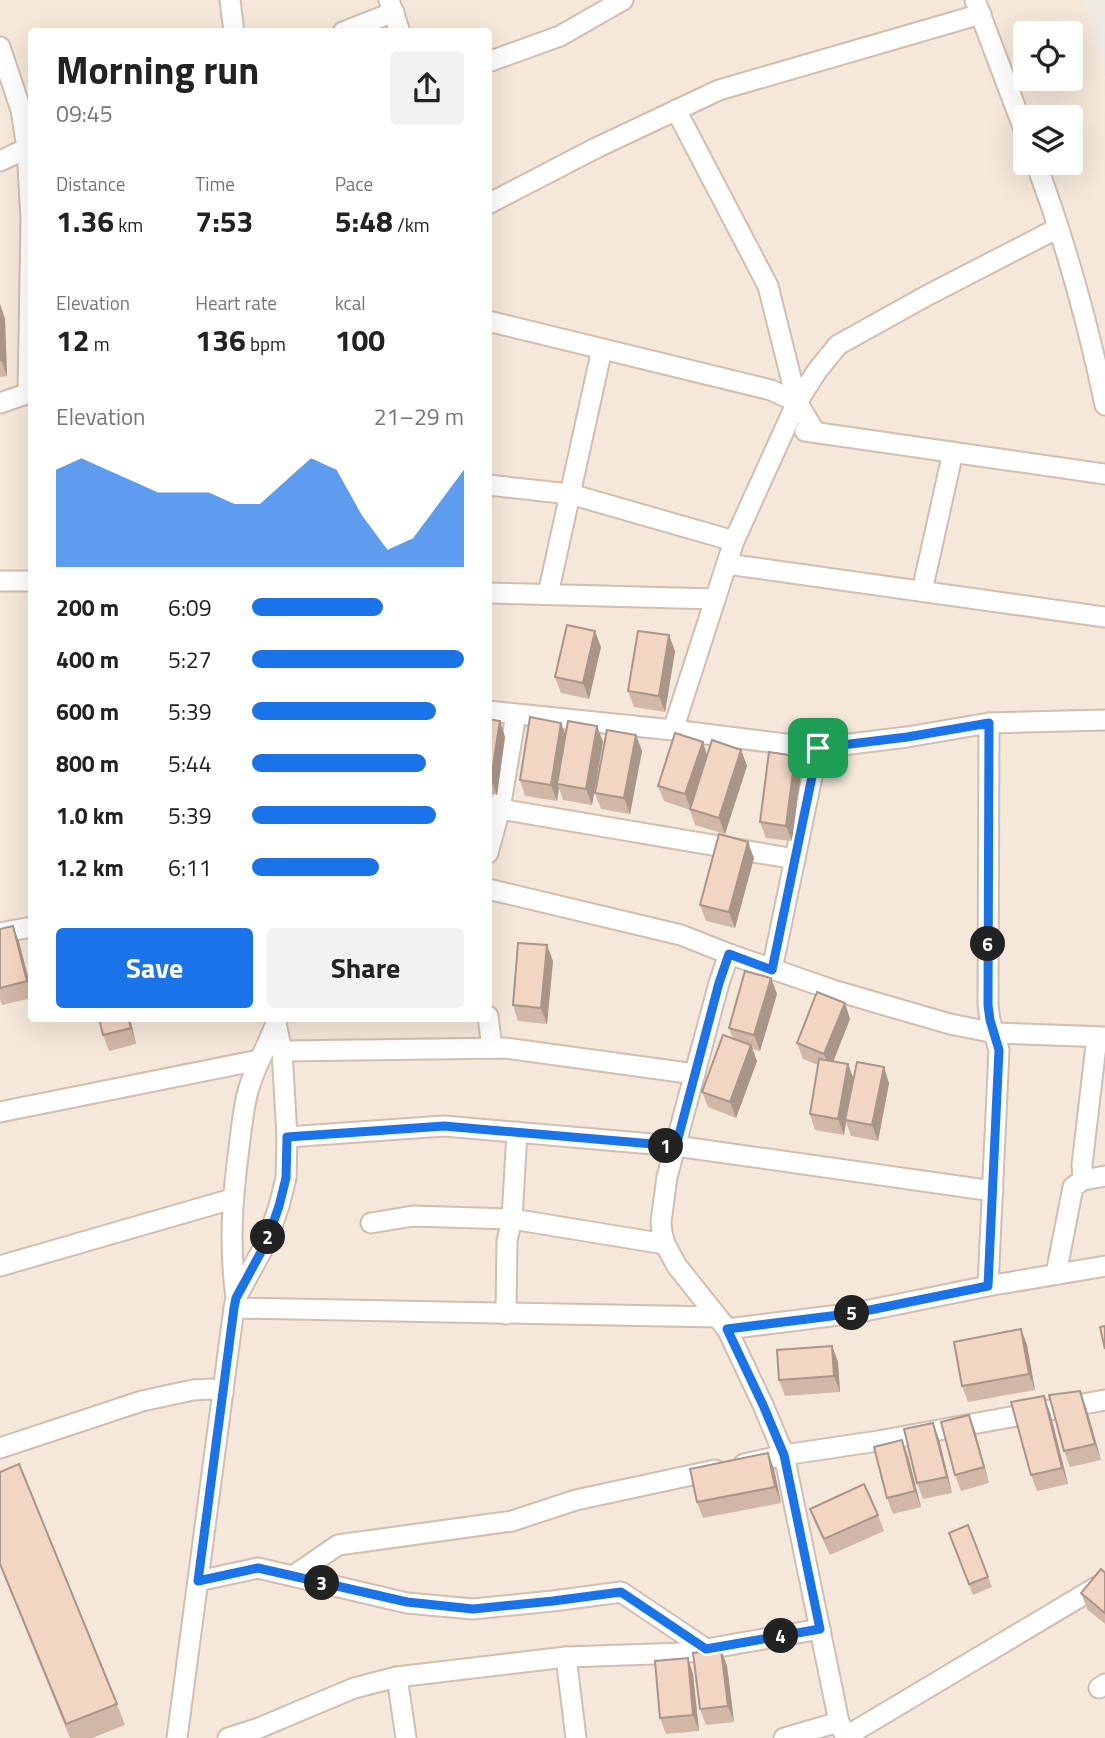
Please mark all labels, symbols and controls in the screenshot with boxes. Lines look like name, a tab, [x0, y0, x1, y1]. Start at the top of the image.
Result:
map controls	[1013, 21, 1083, 175]
button: locate	[1013, 21, 1083, 91]
text: Morning run	[56, 41, 259, 99]
button: share	[390, 51, 464, 125]
text: 09:45	[56, 96, 113, 131]
button: layers	[1013, 105, 1083, 175]
text: Distance	[56, 169, 125, 198]
text: Time	[195, 169, 235, 198]
text: Pace	[335, 169, 373, 198]
text: 1.36	[56, 198, 114, 244]
text: 7:53	[195, 198, 253, 244]
text: 5:48	[335, 198, 393, 244]
text: km	[114, 210, 143, 239]
text: /km	[393, 210, 430, 239]
text: Elevation	[56, 288, 130, 317]
text: Heart rate	[195, 288, 277, 317]
text: kcal	[335, 288, 366, 317]
text: 12	[56, 317, 90, 363]
text: 136	[195, 317, 246, 363]
text: 100	[335, 317, 385, 363]
text: m	[90, 329, 110, 358]
text: bpm	[246, 329, 286, 358]
text: Elevation	[56, 399, 145, 434]
text: 21–29 m	[374, 399, 464, 434]
text: 200 m	[56, 590, 119, 625]
text: 6:09	[168, 590, 212, 625]
text: 400 m	[56, 642, 119, 677]
text: 5:27	[168, 642, 212, 677]
text: 600 m	[56, 694, 119, 729]
text: 5:39	[168, 694, 212, 729]
pin	[788, 718, 848, 778]
icon: arrive	[799, 729, 837, 767]
text: 800 m	[56, 746, 119, 781]
text: 5:44	[168, 746, 212, 781]
text: 1.0 km	[56, 798, 124, 833]
text: 5:39	[168, 798, 212, 833]
text: 1.2 km	[56, 850, 124, 885]
text: 6:11	[168, 850, 212, 885]
pin: 6	[970, 926, 1006, 962]
button: Save	[56, 928, 253, 1008]
button: Share	[267, 928, 464, 1008]
text: 6	[982, 929, 993, 958]
pin: 1	[648, 1128, 684, 1164]
text: 1	[660, 1131, 671, 1160]
pin: 2	[250, 1220, 286, 1254]
text: 2	[262, 1222, 273, 1251]
pin: 5	[834, 1296, 870, 1330]
text: 5	[846, 1298, 857, 1327]
pin: 3	[304, 1566, 340, 1600]
text: 3	[316, 1568, 327, 1597]
pin: 4	[764, 1618, 798, 1654]
text: 4	[775, 1621, 786, 1650]

